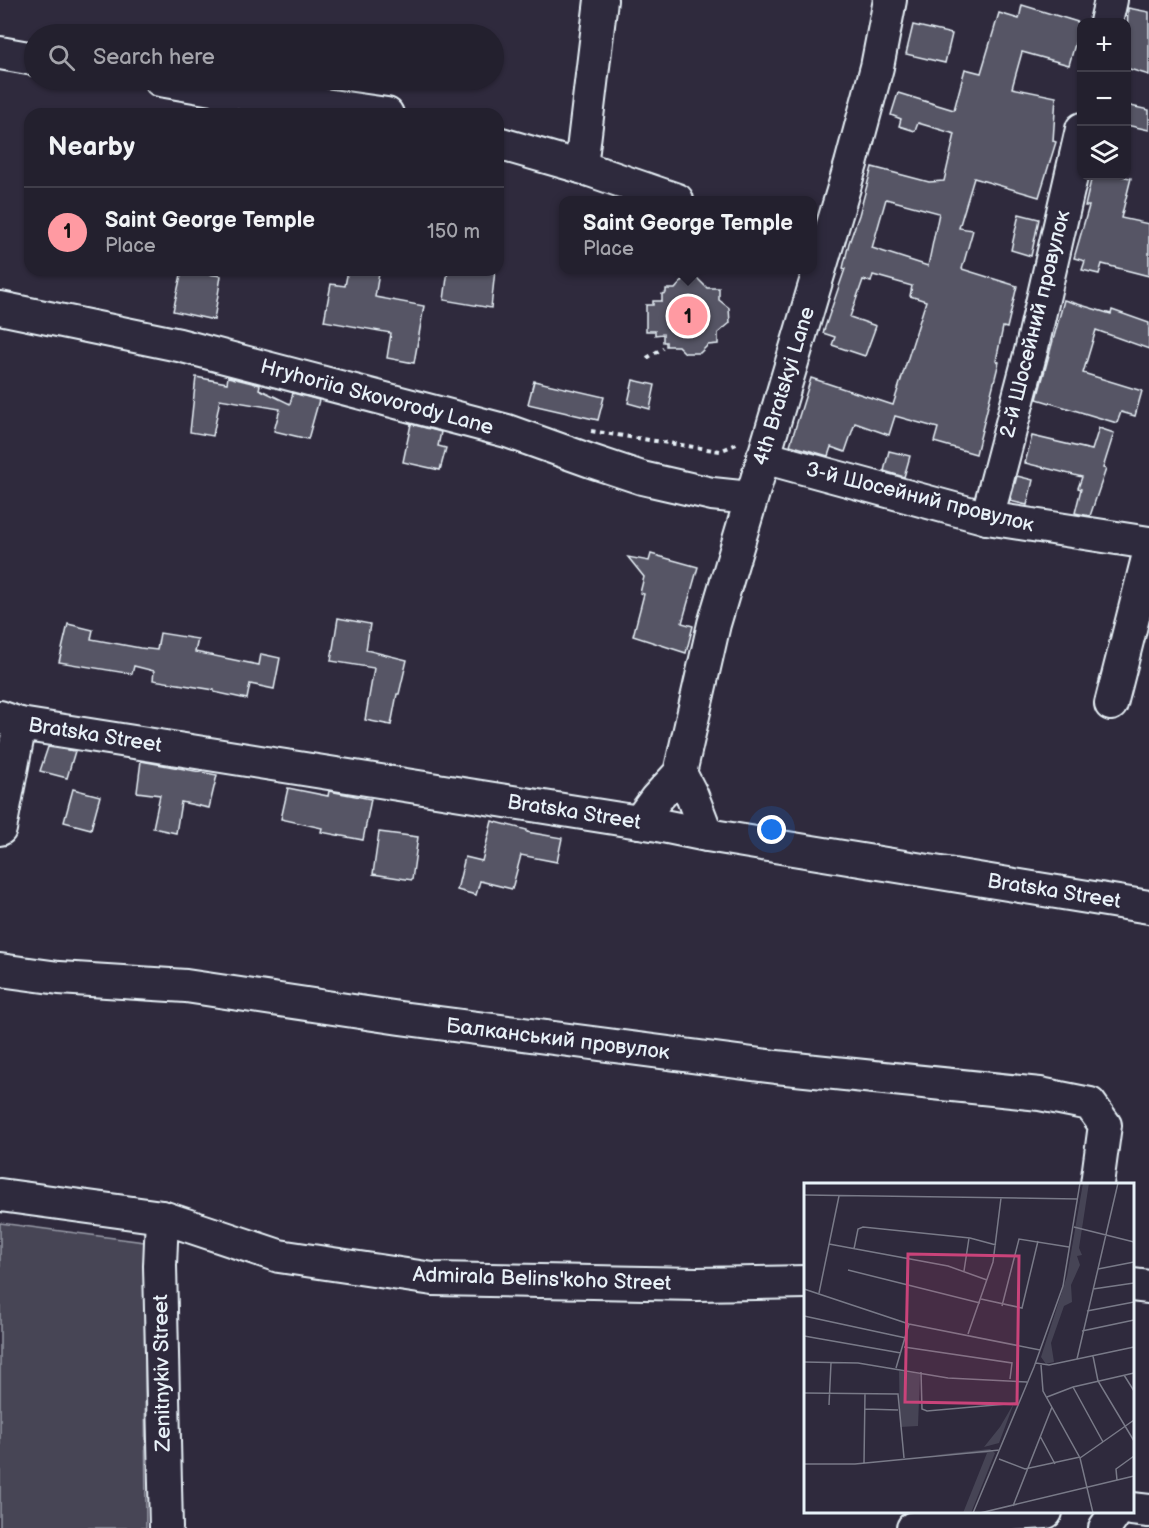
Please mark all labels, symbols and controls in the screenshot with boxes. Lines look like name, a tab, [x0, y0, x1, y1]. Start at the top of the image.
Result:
map controls	[1077, 18, 1131, 180]
button: +	[1077, 18, 1131, 72]
search box	[24, 24, 504, 90]
icon: search	[45, 41, 78, 74]
text: Search here	[93, 44, 215, 71]
button: −	[1077, 72, 1131, 126]
button: layers	[1077, 126, 1131, 180]
text: Nearby	[48, 132, 135, 163]
popup	[559, 196, 817, 274]
text: Saint George Temple	[105, 207, 315, 234]
street label: 2-й Шосейний провулок	[995, 207, 1075, 441]
text: Saint George Temple	[583, 210, 793, 237]
text: 1	[63, 220, 72, 244]
text: 150 m	[427, 220, 480, 244]
text: Place	[105, 234, 156, 258]
text: Place	[583, 237, 634, 261]
pin: 1	[668, 294, 708, 338]
street label: 4th Bratskyi Lane	[748, 303, 820, 469]
street label: Hryhoriia Skovorody Lane	[258, 354, 496, 440]
street label: 3-й Шосейний провулок	[803, 457, 1037, 537]
street label: Bratska Street	[26, 712, 164, 758]
street label: Bratska Street	[505, 789, 643, 835]
your location	[757, 815, 786, 844]
street label: Bratska Street	[985, 868, 1123, 914]
street label: Балканський провулок	[445, 1013, 671, 1065]
inset map	[804, 1183, 1134, 1513]
street label: Admirala Belins'koho Street	[412, 1262, 672, 1296]
street label: Zenitnykiv Street	[148, 1294, 176, 1453]

